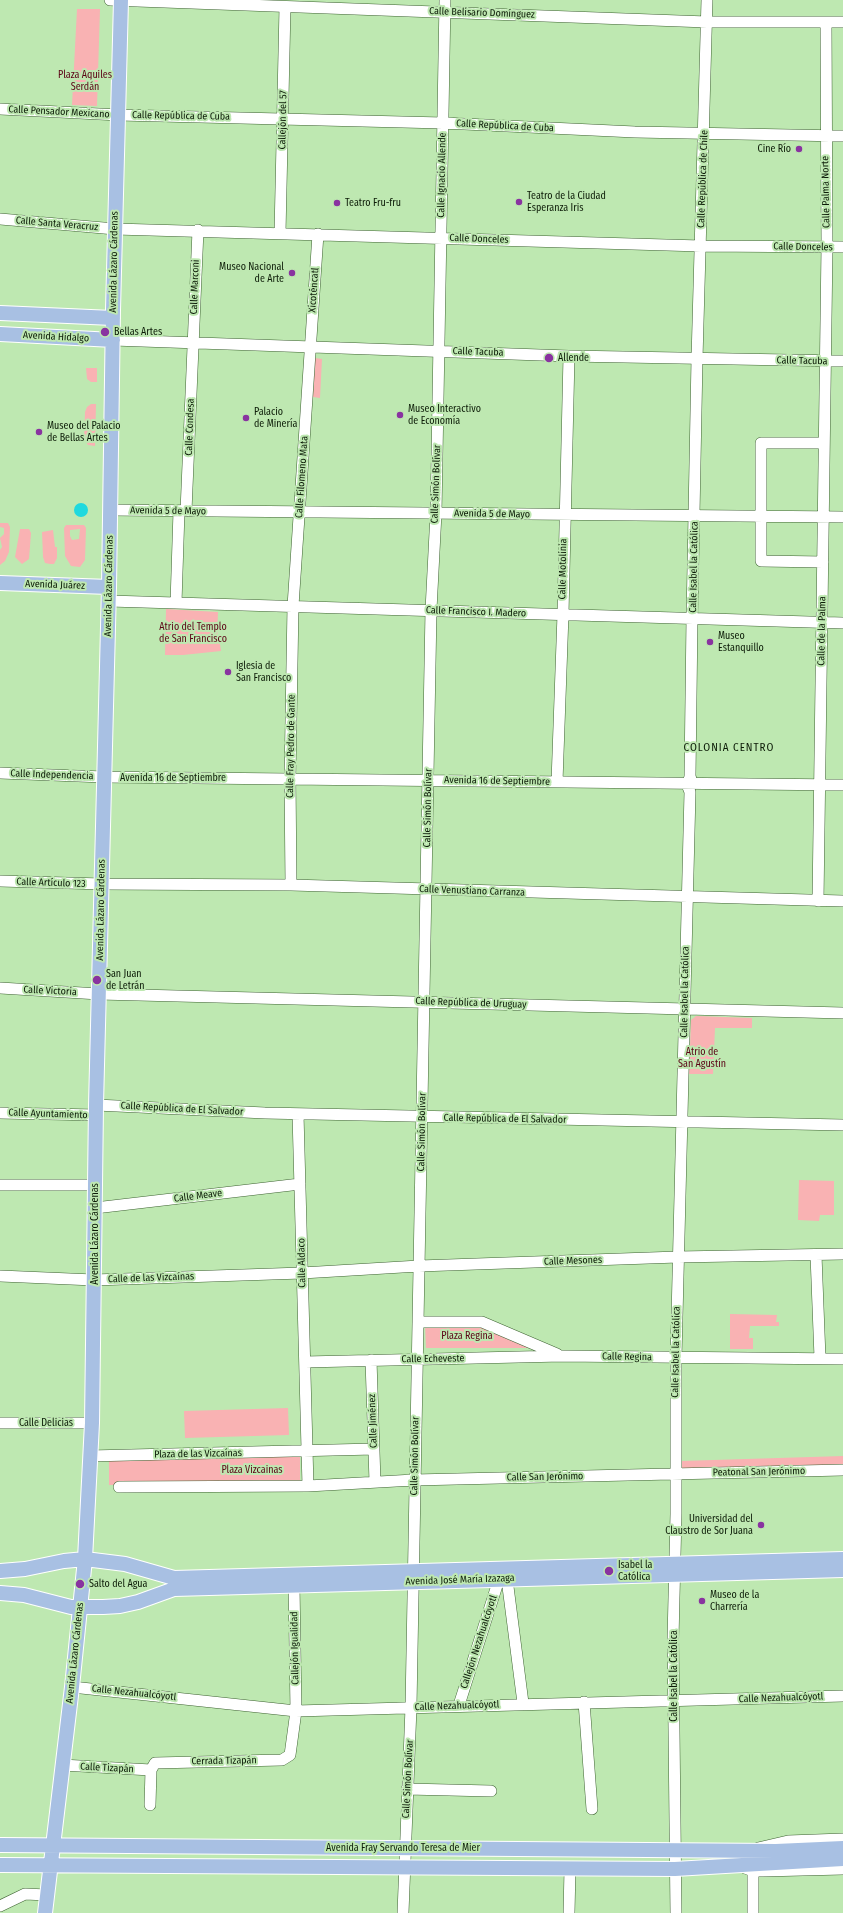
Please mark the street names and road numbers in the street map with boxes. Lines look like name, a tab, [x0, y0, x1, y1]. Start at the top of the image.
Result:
street label: Calle Belisario Domínguez	[429, 5, 535, 21]
street label: Callejón del 57	[276, 90, 290, 150]
street label: Calle Pensador Mexicano	[8, 103, 110, 121]
street label: Calle República de Cuba	[132, 109, 230, 123]
street label: Calle República de Cuba	[456, 117, 554, 135]
street label: Calle República de Chile	[695, 130, 711, 228]
street label: Calle Ignacio Allende	[435, 132, 449, 218]
street label: Calle Palma Norte	[819, 156, 833, 228]
street label: Avenida Lázaro Cárdenas	[107, 211, 121, 313]
street label: Calle Santa Veracruz	[15, 214, 99, 234]
street label: Calle Donceles	[449, 232, 509, 246]
street label: Calle Donceles	[773, 240, 833, 254]
street label: Calle Marconi	[188, 259, 202, 315]
street label: Xicoténcatl	[306, 267, 322, 313]
street label: Avenida Hidalgo	[23, 329, 89, 345]
street label: Calle Tacuba	[452, 345, 504, 359]
street label: Calle Tacuba	[776, 355, 828, 367]
street label: Calle Condesa	[183, 398, 197, 456]
street label: Calle Filomeno Mata	[293, 436, 311, 518]
street label: Calle Simón Bolívar	[429, 444, 443, 524]
street label: Avenida 5 de Mayo	[130, 504, 206, 518]
street label: Avenida 5 de Mayo	[454, 507, 530, 521]
street label: Calle Isabel la Católica	[687, 521, 701, 613]
street label: Avenida Lázaro Cárdenas	[102, 535, 116, 637]
street label: Calle Motolinia	[556, 538, 570, 600]
street label: Avenida Juárez	[25, 578, 85, 592]
street label: Calle de la Palma	[815, 596, 829, 666]
street label: Calle Francisco I. Madero	[426, 604, 526, 620]
street label: Calle Fray Pedro de Gante	[284, 694, 298, 798]
street label: Calle Independencia	[10, 768, 94, 782]
street label: Calle Simón Bolívar	[421, 768, 435, 848]
street label: Avenida 16 de Septiembre	[120, 772, 226, 784]
street label: Avenida 16 de Septiembre	[444, 774, 550, 788]
street label: Avenida Lázaro Cárdenas	[94, 859, 108, 961]
street label: Calle Artículo 123	[16, 876, 86, 890]
street label: Calle Venustiano Carranza	[419, 883, 525, 899]
street label: Calle Isabel la Católica	[678, 946, 692, 1038]
street label: Calle Victoria	[23, 984, 77, 998]
street label: Calle República de Uruguay	[415, 995, 527, 1011]
street label: Calle Simón Bolívar	[415, 1092, 429, 1172]
street label: Calle República de El Salvador	[120, 1100, 244, 1118]
street label: Calle Ayuntamiento	[8, 1107, 88, 1121]
street label: Calle República de El Salvador	[443, 1112, 567, 1126]
street label: Avenida Lázaro Cárdenas	[89, 1183, 101, 1285]
street label: Calle Meave	[173, 1187, 223, 1205]
street label: Calle Aldaco	[296, 1238, 308, 1288]
street label: Calle Mesones	[544, 1254, 602, 1268]
street label: Calle de las Vizcaínas	[108, 1270, 194, 1286]
street label: Calle Isabel la Católica	[669, 1306, 683, 1398]
street label: Calle Regina	[602, 1351, 652, 1363]
street label: Calle Echeveste	[401, 1352, 465, 1366]
street label: Calle Jiménez	[366, 1394, 380, 1448]
street label: Calle Simón Bolívar	[408, 1416, 422, 1496]
street label: Calle Delicias	[19, 1417, 73, 1429]
street label: Plaza de las Vizcaínas	[154, 1447, 242, 1461]
street label: Peatonal San Jerónimo	[713, 1465, 805, 1479]
street label: Calle San Jerónimo	[507, 1470, 583, 1484]
street label: Avenida José María Izazaga	[405, 1572, 515, 1588]
street label: Callejón Nezahualcóyotl	[458, 1594, 500, 1690]
street label: Avenida Lázaro Cárdenas	[64, 1602, 86, 1704]
street label: Callejón Igualidad	[288, 1611, 302, 1685]
street label: Calle Isabel la Católica	[668, 1630, 680, 1722]
street label: Calle Nezahualcóyotl	[91, 1683, 177, 1703]
street label: Calle Nezahualcóyotl	[738, 1691, 824, 1705]
street label: Calle Nezahualcóyotl	[414, 1699, 500, 1713]
street label: Calle Simón Bolívar	[400, 1739, 416, 1819]
street label: Cerrada Tizapán	[191, 1754, 257, 1768]
street label: Calle Tizapán	[80, 1761, 134, 1775]
street label: Avenida Fray Servando Teresa de Mier	[326, 1842, 480, 1854]

